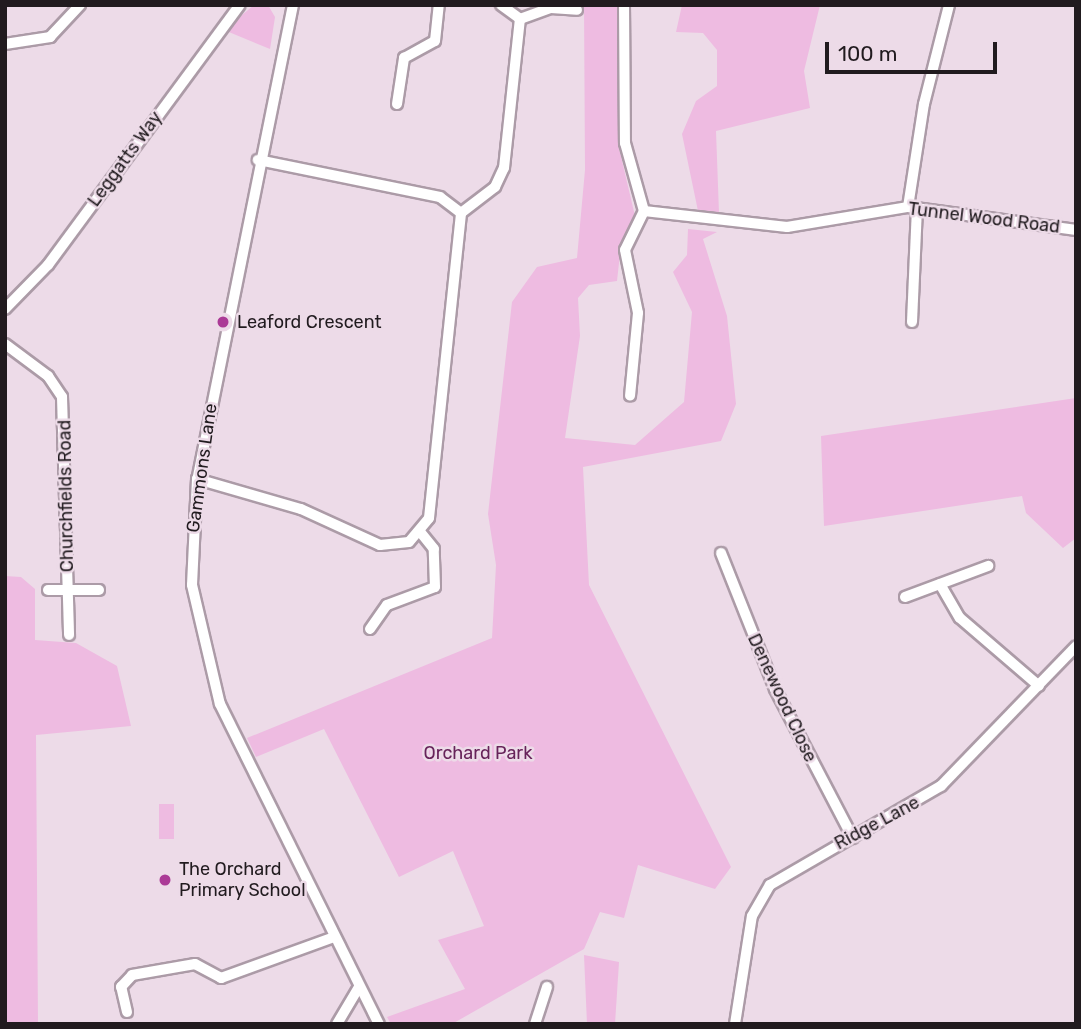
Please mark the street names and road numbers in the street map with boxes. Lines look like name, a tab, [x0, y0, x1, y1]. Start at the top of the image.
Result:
street label: Leggatts Way	[83, 107, 167, 211]
street label: Tunnel Wood Road	[907, 198, 1061, 238]
street label: Gammons Lane	[182, 402, 222, 534]
street label: Churchfields Road	[54, 420, 78, 572]
street label: Denewood Close	[743, 630, 821, 766]
street label: Ridge Lane	[831, 792, 923, 854]

